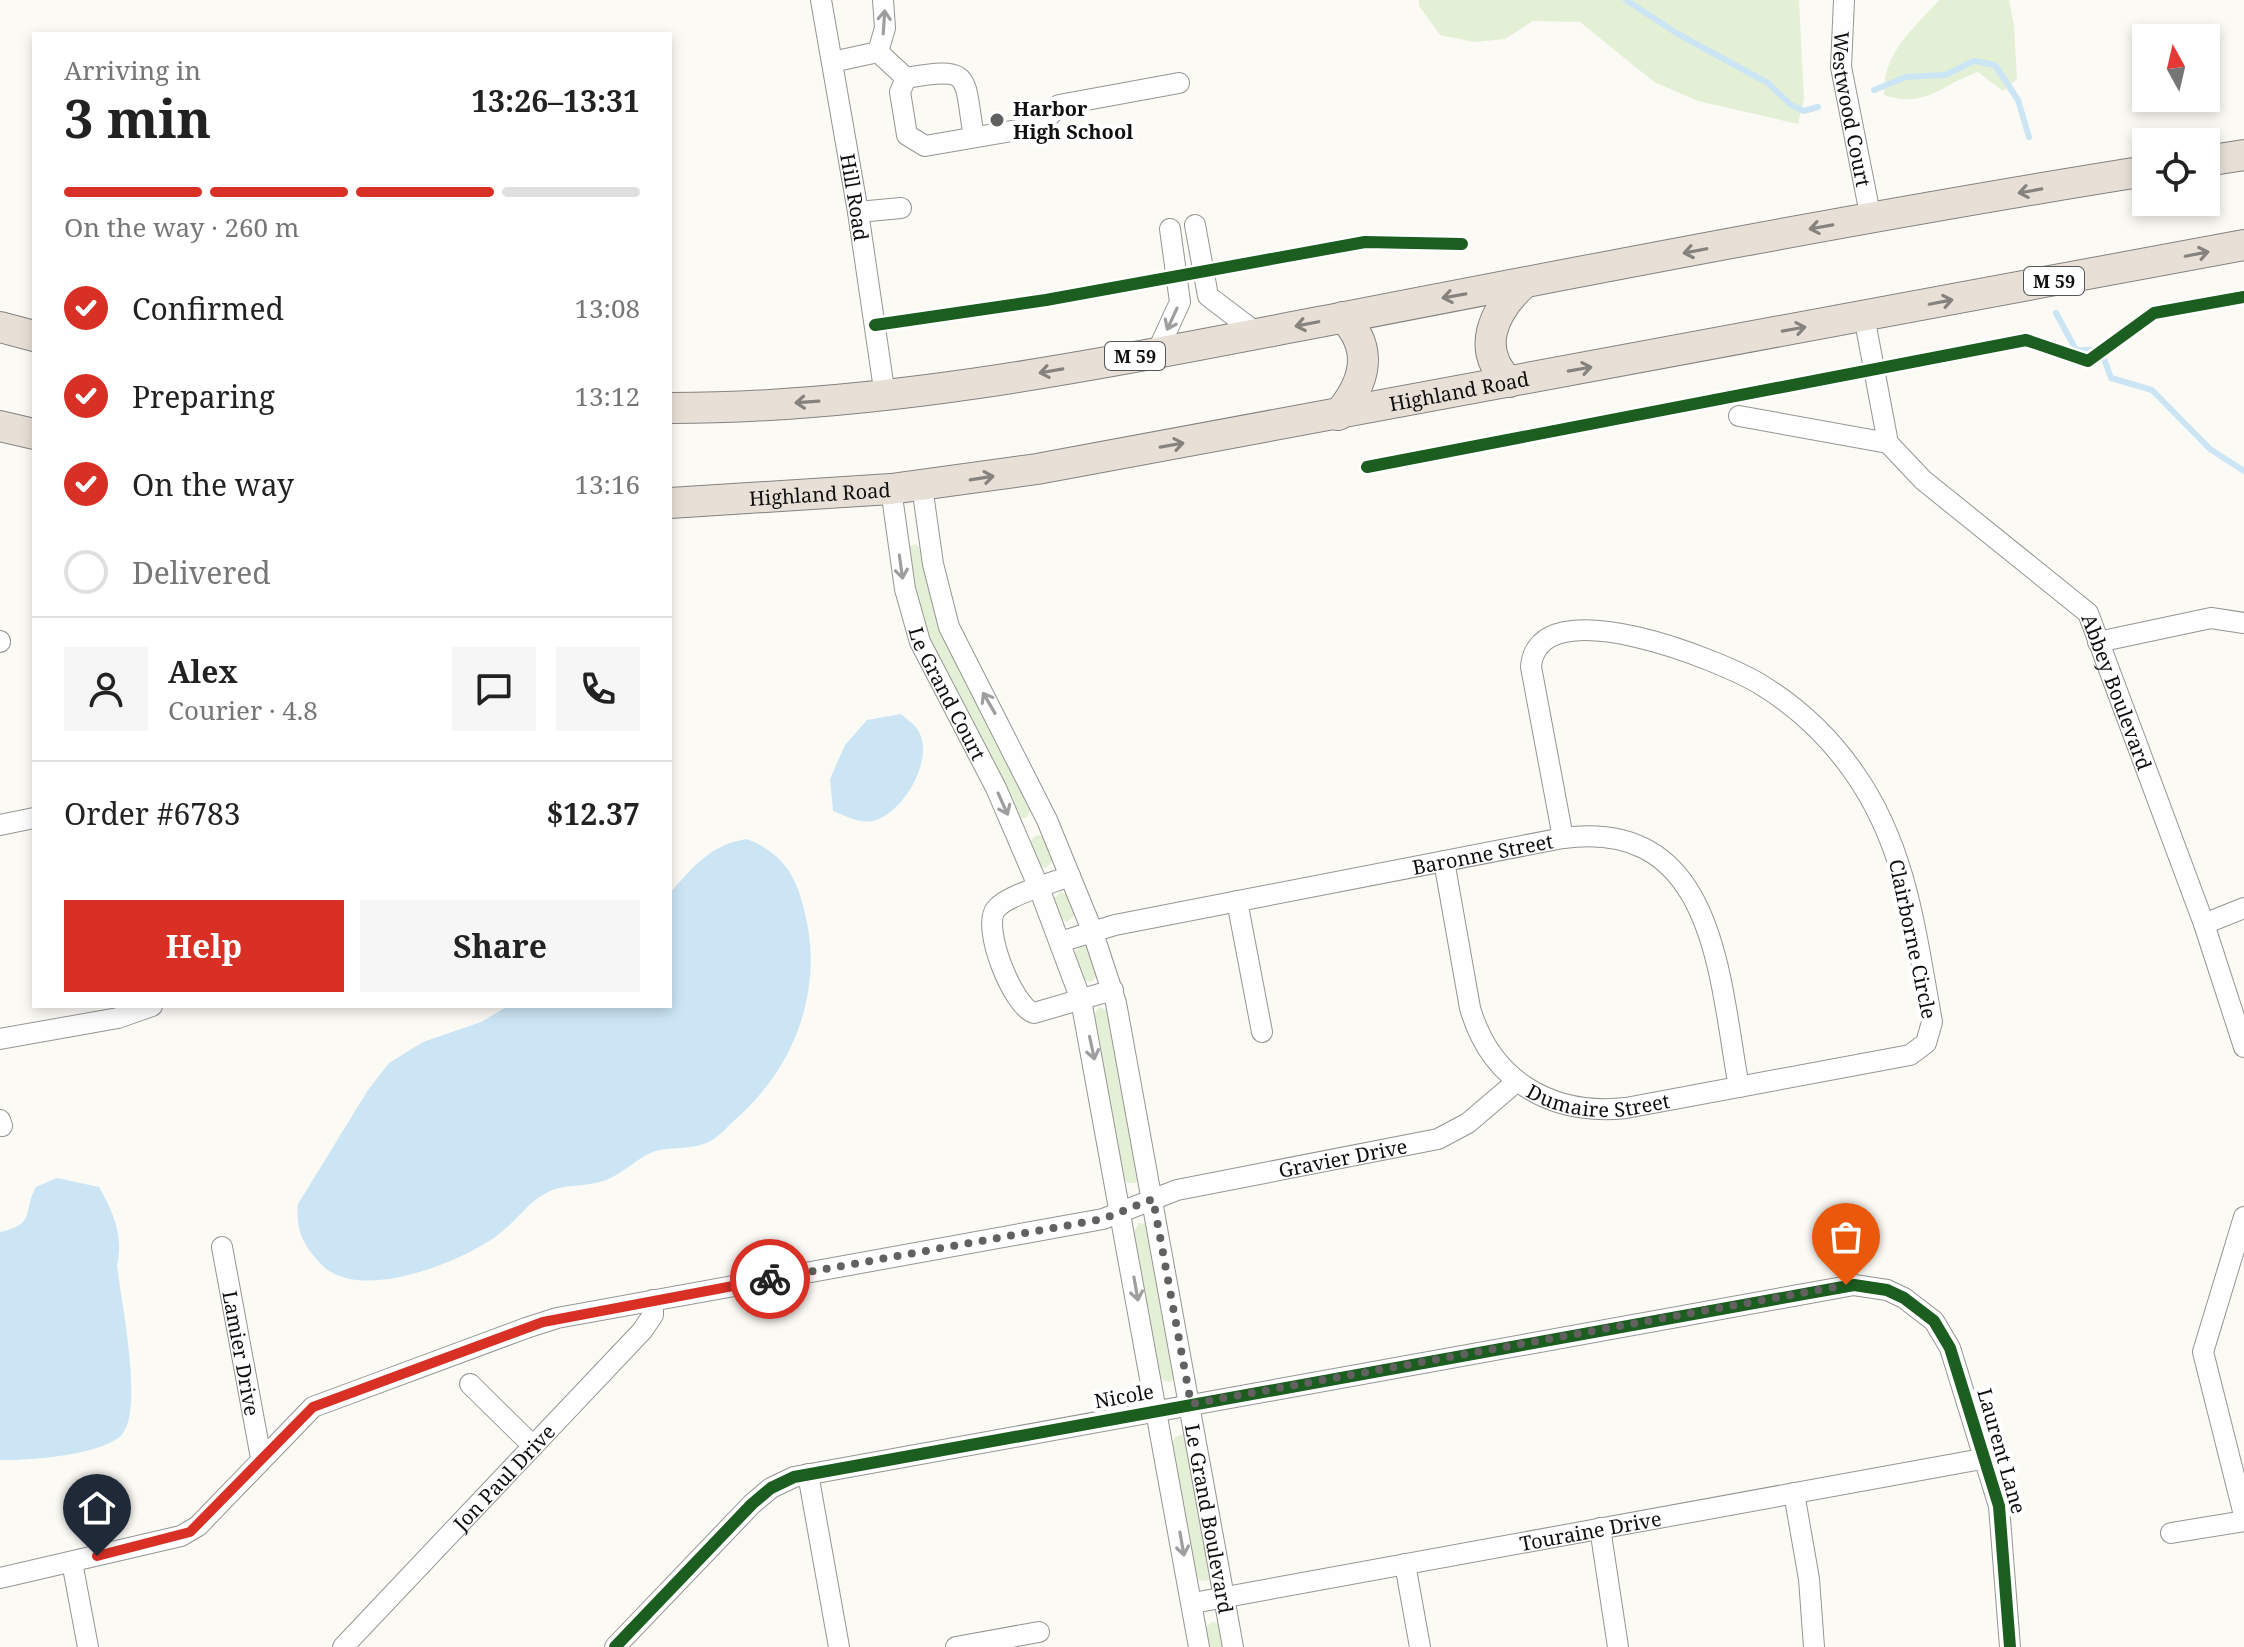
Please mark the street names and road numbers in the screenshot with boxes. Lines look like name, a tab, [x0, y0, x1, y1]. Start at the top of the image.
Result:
street label: Westwood Court	[1827, 31, 1878, 189]
street label: Hill Road	[835, 151, 876, 243]
road number: M 59	[2024, 267, 2084, 295]
road number: M 59	[1105, 342, 1165, 370]
street label: Highland Road	[1387, 364, 1531, 417]
street label: Highland Road	[748, 476, 891, 511]
street label: Abbey Boulevard	[2076, 610, 2159, 773]
street label: Le Grand Court	[903, 624, 993, 765]
street label: Baronne Street	[1410, 827, 1555, 880]
street label: Clairborne Circle	[1883, 857, 1943, 1021]
street label: Dumaire Street	[1522, 1077, 1672, 1123]
street label: Gravier Drive	[1276, 1132, 1409, 1183]
street label: Lamier Drive	[217, 1288, 266, 1418]
street label: Nicole	[1092, 1377, 1156, 1415]
street label: Laurent Lane	[1971, 1385, 2033, 1517]
street label: Jon Paul Drive	[446, 1418, 561, 1537]
street label: Le Grand Boulevard	[1179, 1422, 1240, 1616]
street label: Touraine Drive	[1517, 1504, 1664, 1557]

